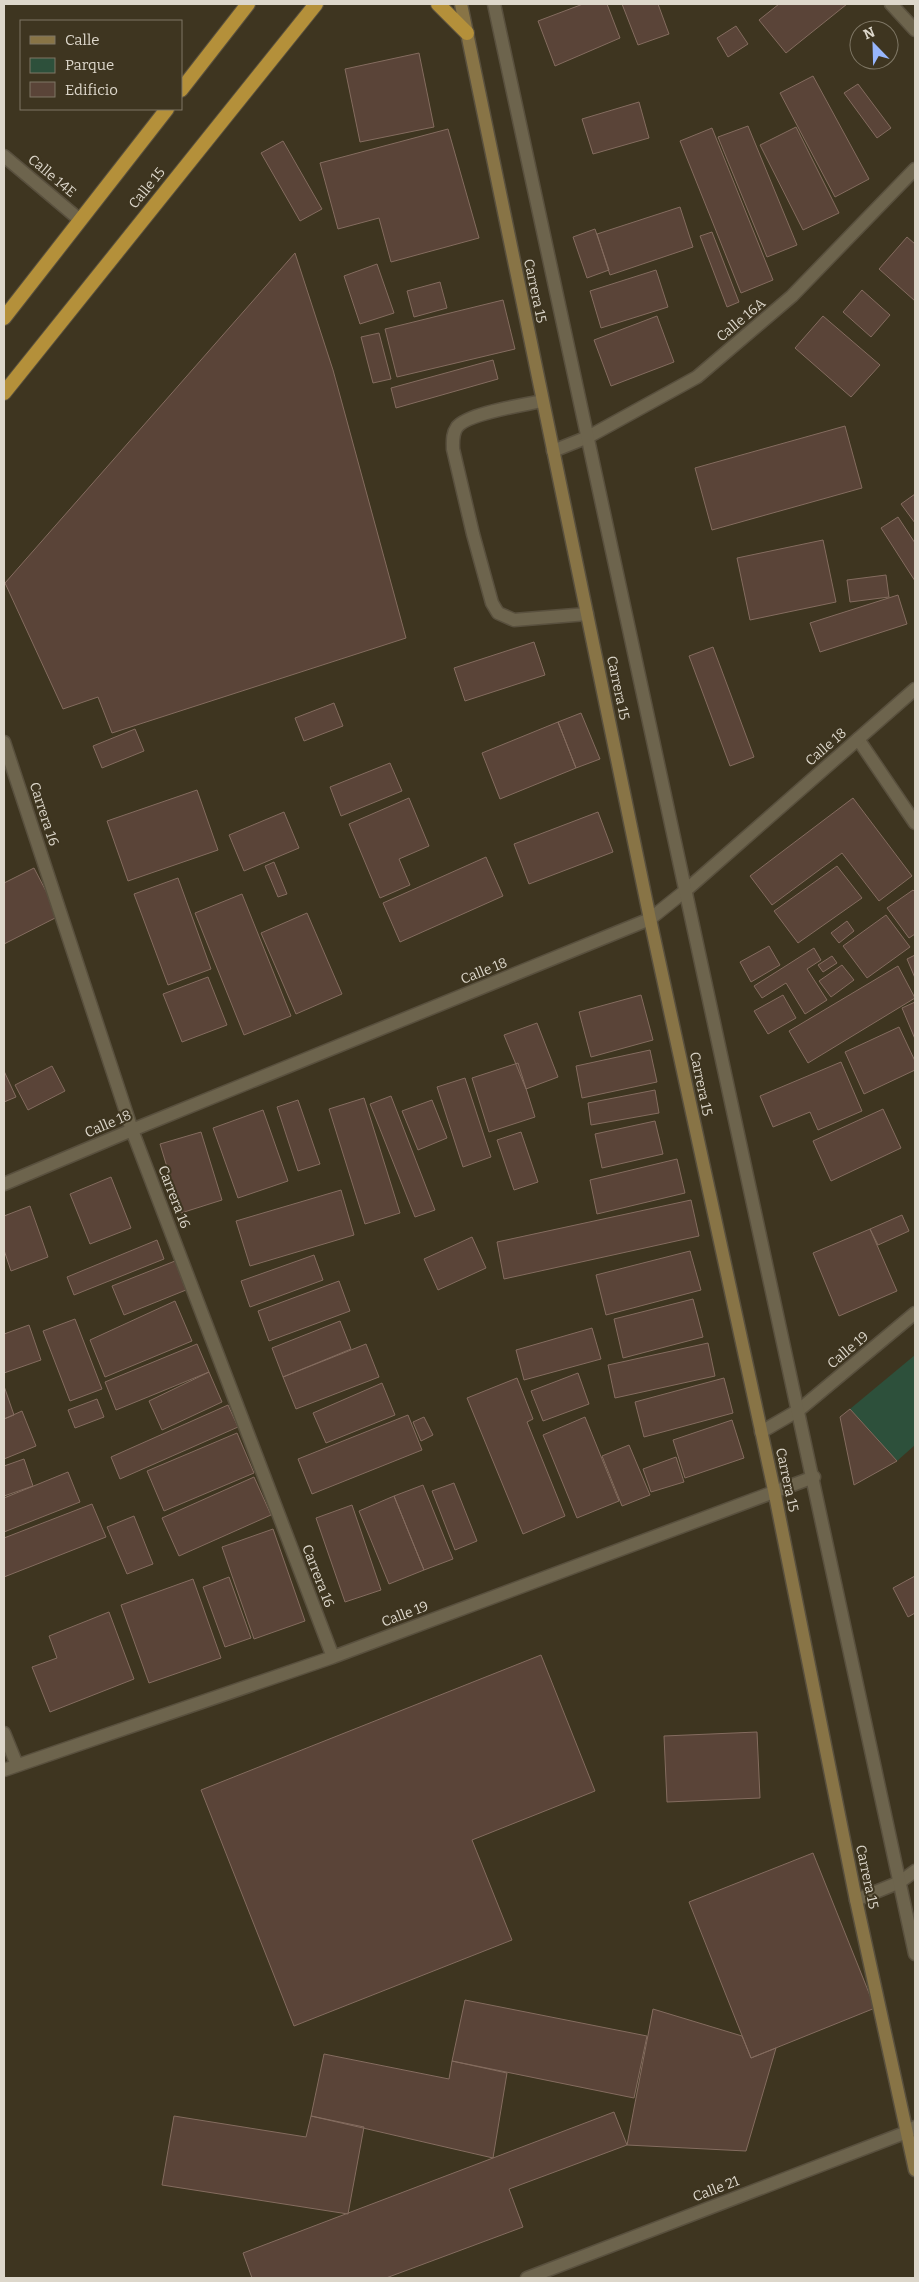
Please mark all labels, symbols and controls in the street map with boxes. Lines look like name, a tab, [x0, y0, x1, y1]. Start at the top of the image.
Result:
legend	[20, 20, 182, 110]
north arrow	[849, 20, 899, 70]
text: N	[861, 23, 878, 43]
text: Calle	[65, 31, 99, 49]
text: Parque	[65, 56, 114, 74]
text: Edificio	[65, 81, 118, 99]
street label: Calle 14E	[25, 151, 79, 201]
street label: Calle 15	[125, 164, 169, 212]
street label: Carrera 15	[520, 257, 550, 325]
street label: Calle 16A	[713, 295, 769, 345]
street label: Carrera 15	[603, 654, 633, 722]
street label: Calle 18	[802, 725, 850, 769]
street label: Carrera 16	[26, 780, 62, 848]
street label: Calle 18	[458, 954, 510, 988]
street label: Carrera 15	[686, 1050, 716, 1118]
street label: Calle 18	[82, 1107, 134, 1141]
street label: Carrera 16	[154, 1163, 194, 1231]
street label: Calle 19	[824, 1328, 872, 1372]
street label: Carrera 15	[772, 1446, 802, 1514]
street label: Carrera 16	[298, 1542, 338, 1610]
street label: Calle 19	[379, 1597, 431, 1631]
street label: Carrera 15	[852, 1843, 882, 1911]
street label: Calle 21	[690, 2172, 742, 2206]

